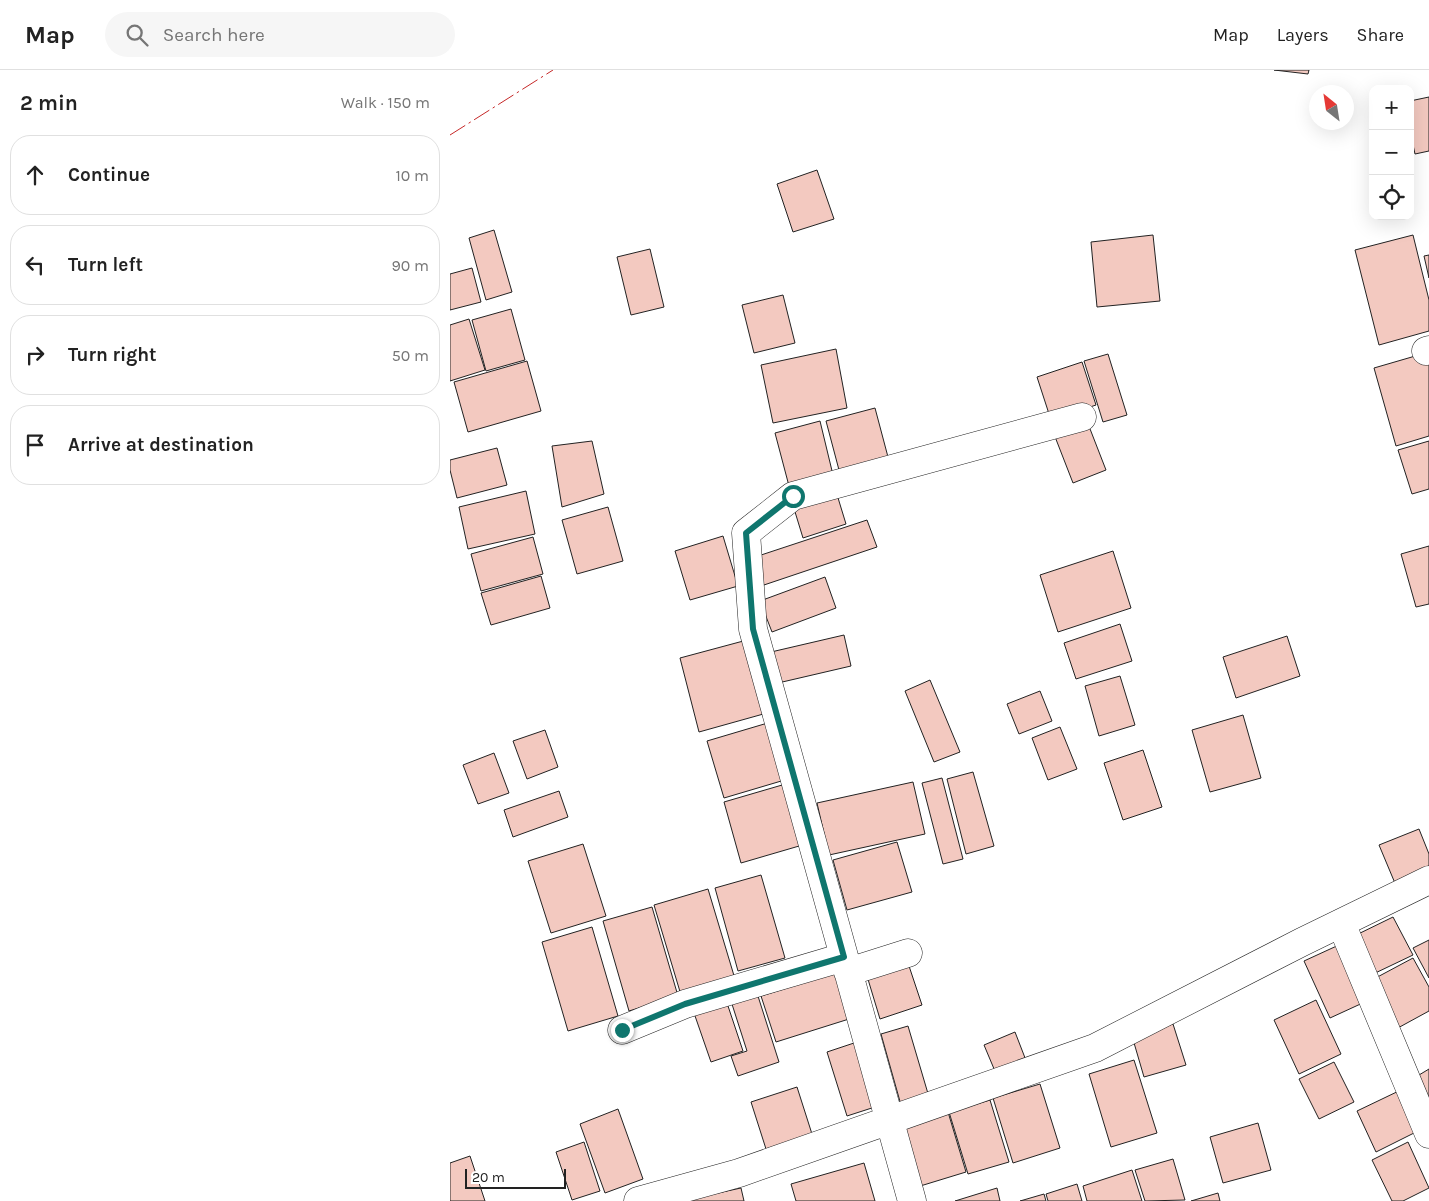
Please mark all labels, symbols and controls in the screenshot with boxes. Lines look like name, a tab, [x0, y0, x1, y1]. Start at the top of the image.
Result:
search box	[105, 12, 455, 57]
text: Map	[25, 21, 75, 49]
icon: search	[123, 21, 151, 49]
text: Search here	[163, 24, 265, 46]
text: Map	[1213, 24, 1249, 46]
text: Layers	[1277, 24, 1329, 46]
text: Share	[1357, 24, 1404, 46]
north arrow	[1309, 85, 1354, 130]
map controls	[1369, 85, 1414, 220]
button: +	[1369, 85, 1414, 130]
text: 2 min	[20, 91, 78, 115]
text: Walk · 150 m	[341, 93, 430, 112]
button: −	[1369, 130, 1414, 175]
icon: ahead	[21, 161, 49, 189]
text: Continue	[68, 164, 150, 186]
text: 10 m	[395, 166, 429, 185]
button: locate	[1369, 175, 1414, 220]
icon: left	[21, 251, 49, 279]
text: Turn left	[68, 254, 143, 276]
text: 90 m	[391, 256, 429, 275]
icon: right	[21, 341, 49, 369]
text: Turn right	[68, 344, 157, 366]
text: 50 m	[392, 346, 429, 365]
icon: arrive	[21, 431, 49, 459]
text: Arrive at destination	[68, 434, 254, 456]
route start	[782, 485, 805, 508]
route end	[611, 1019, 634, 1042]
scale bar	[465, 1166, 566, 1189]
text: 20 m	[472, 1169, 505, 1186]

